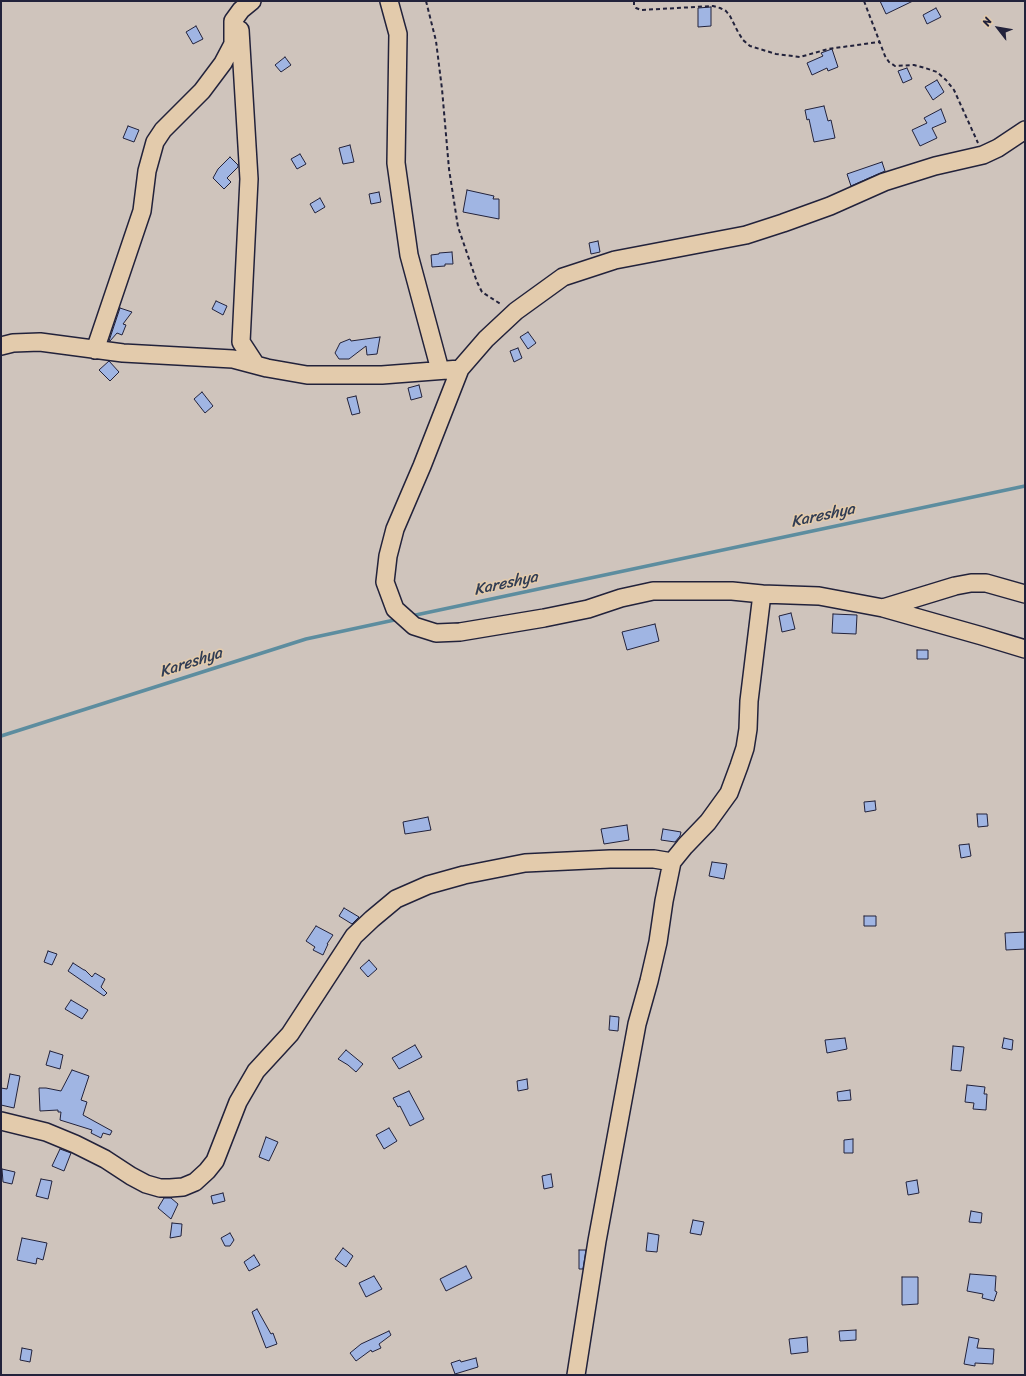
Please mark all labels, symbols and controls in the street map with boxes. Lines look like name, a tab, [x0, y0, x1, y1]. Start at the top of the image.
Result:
north arrow	[978, 8, 1018, 48]
text: N	[977, 13, 997, 30]
water label: Kareshya	[789, 500, 857, 532]
water label: Kareshya	[472, 568, 540, 600]
water label: Kareshya	[157, 644, 225, 682]

